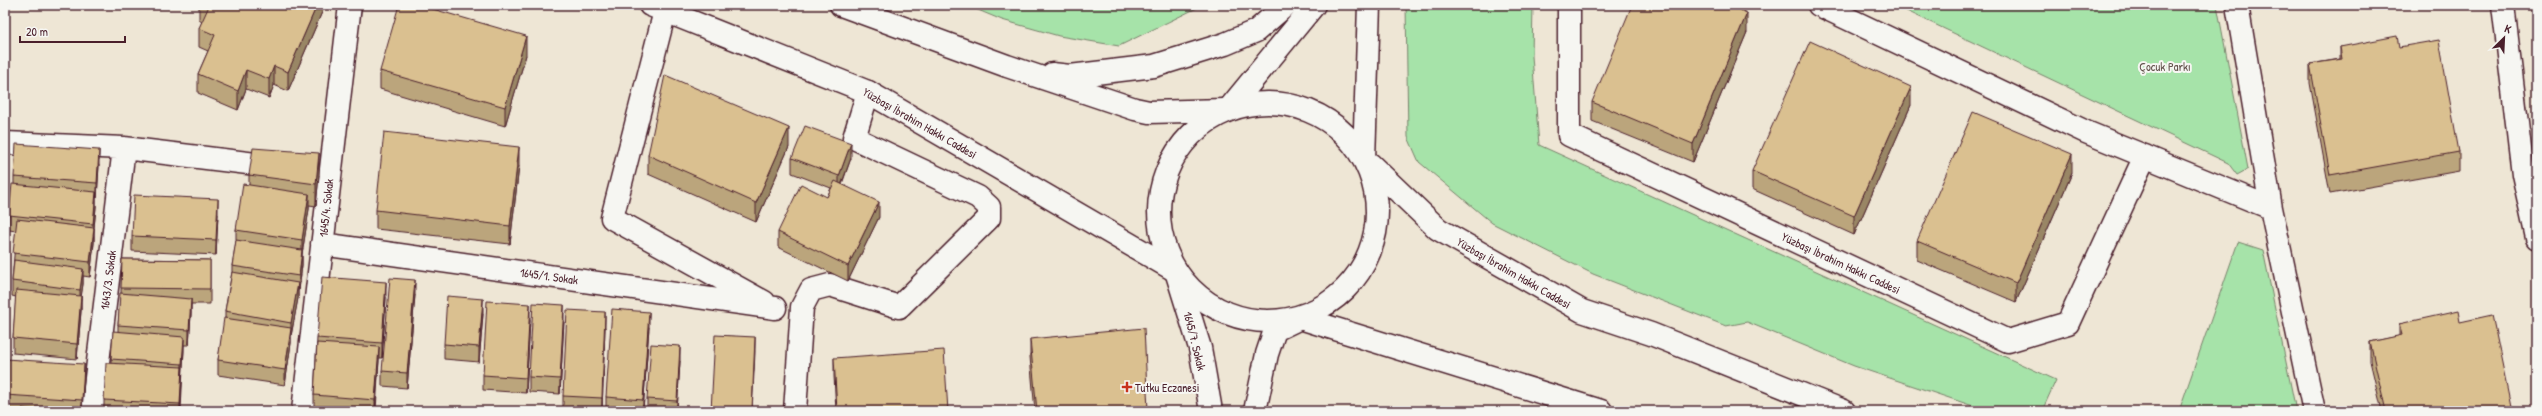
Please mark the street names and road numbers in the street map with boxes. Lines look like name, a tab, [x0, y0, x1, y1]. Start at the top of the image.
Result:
street label: Yüzbaşı İbrahim Hakkı Caddesi	[860, 83, 980, 163]
street label: 1645/4. Sokak	[314, 178, 338, 238]
street label: Yüzbaşı İbrahim Hakkı Caddesi	[1779, 228, 1903, 298]
street label: Yüzbaşı İbrahim Hakkı Caddesi	[1454, 233, 1574, 313]
street label: 1643/3. Sokak	[96, 249, 120, 311]
street label: 1645/1. Sokak	[519, 264, 579, 288]
street label: 1645/7. Sokak	[1179, 310, 1211, 372]

